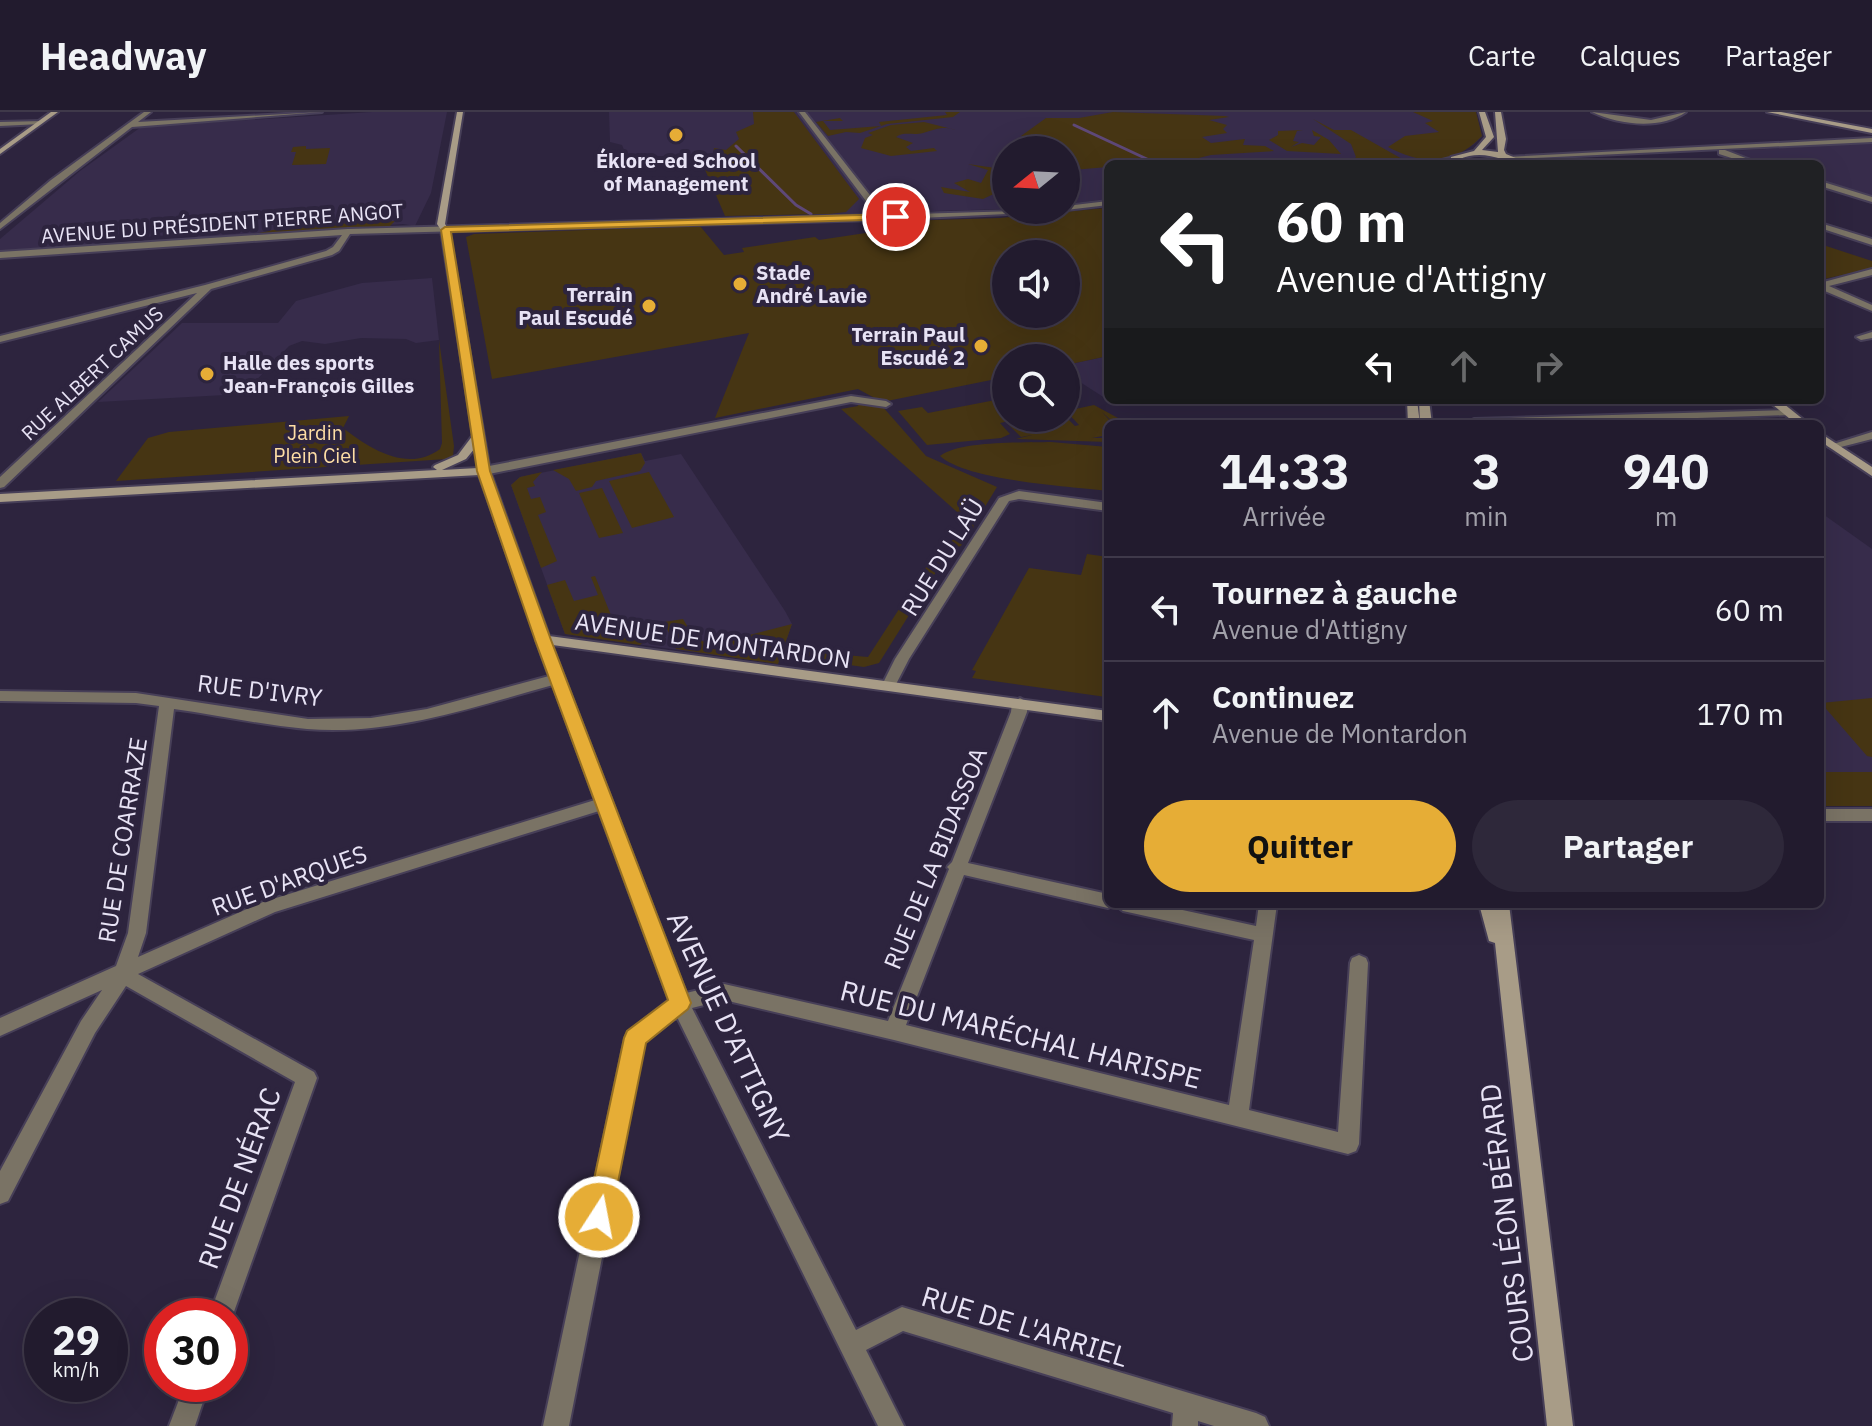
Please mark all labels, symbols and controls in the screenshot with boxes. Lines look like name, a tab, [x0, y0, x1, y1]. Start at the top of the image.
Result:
text: Headway	[40, 31, 207, 80]
text: Carte	[1468, 37, 1536, 74]
text: Calques	[1580, 37, 1681, 74]
text: Partager	[1725, 37, 1832, 74]
marker: Éklore-ed School of Management	[667, 126, 685, 144]
north arrow	[992, 136, 1080, 224]
map controls	[992, 136, 1080, 432]
place label: Éklore-ed School of Management	[596, 147, 756, 197]
pin	[862, 183, 930, 251]
text: 60 m	[1276, 185, 1406, 257]
icon: left	[1144, 192, 1248, 296]
icon: arrive	[874, 195, 918, 239]
street label: AVENUE DU PRÉSIDENT PIERRE ANGOT	[40, 197, 404, 249]
button: sound	[992, 240, 1080, 328]
text: Avenue d'Attigny	[1276, 255, 1547, 302]
place label: Stade André Lavie	[756, 259, 867, 309]
marker: Stade André Lavie	[731, 275, 749, 293]
place label: Terrain Paul Escudé	[518, 281, 633, 331]
marker: Terrain Paul Escudé	[640, 297, 658, 315]
street label: RUE ALBERT CAMUS	[15, 300, 169, 446]
place label: Terrain Paul Escudé 2	[852, 321, 965, 371]
marker: Terrain Paul Escudé 2	[972, 337, 990, 355]
button: search	[992, 344, 1080, 432]
icon: left	[1358, 344, 1402, 388]
icon: ahead	[1442, 344, 1486, 388]
icon: right	[1526, 344, 1570, 388]
place label: Halle des sports Jean-François Gilles	[223, 349, 414, 399]
marker: Halle des sports Jean-François Gilles	[198, 365, 216, 383]
park label: Jardin Plein Ciel	[273, 419, 357, 469]
text: 14:33	[1219, 440, 1350, 502]
text: 3	[1472, 440, 1501, 502]
text: 940	[1623, 440, 1709, 502]
street label: RUE DU LAÜ	[893, 492, 991, 622]
text: Arrivée	[1242, 499, 1326, 533]
text: min	[1464, 499, 1508, 533]
text: m	[1655, 499, 1677, 533]
text: Tournez à gauche	[1212, 573, 1458, 612]
icon: left	[1144, 587, 1188, 631]
text: 60 m	[1715, 590, 1784, 629]
street label: AVENUE DE MONTARDON	[573, 605, 853, 675]
text: Avenue d'Attigny	[1212, 612, 1407, 646]
street label: RUE D'IVRY	[196, 666, 324, 714]
text: Continuez	[1212, 677, 1354, 716]
icon: ahead	[1144, 691, 1188, 735]
text: 170 m	[1697, 694, 1784, 733]
text: Avenue de Montardon	[1212, 716, 1468, 750]
street label: RUE DE COARRAZE	[90, 735, 154, 945]
street label: RUE DE LA BIDASSOA	[876, 742, 994, 974]
button: Quitter	[1144, 800, 1456, 892]
button: Partager	[1472, 800, 1784, 892]
street label: RUE D'ARQUES	[207, 837, 371, 923]
street label: AVENUE D'ATTIGNY	[659, 905, 799, 1149]
street label: RUE DU MARÉCHAL HARISPE	[837, 971, 1205, 1097]
street label: RUE DE NÉRAC	[189, 1082, 289, 1274]
street label: COURS LÉON BÉRARD	[1471, 1082, 1541, 1364]
position arrow	[557, 1175, 641, 1259]
street label: RUE DE L'ARRIEL	[917, 1277, 1133, 1375]
speed limit sign: 30	[144, 1298, 248, 1402]
text: 29	[52, 1314, 100, 1366]
text: km/h	[52, 1356, 100, 1383]

